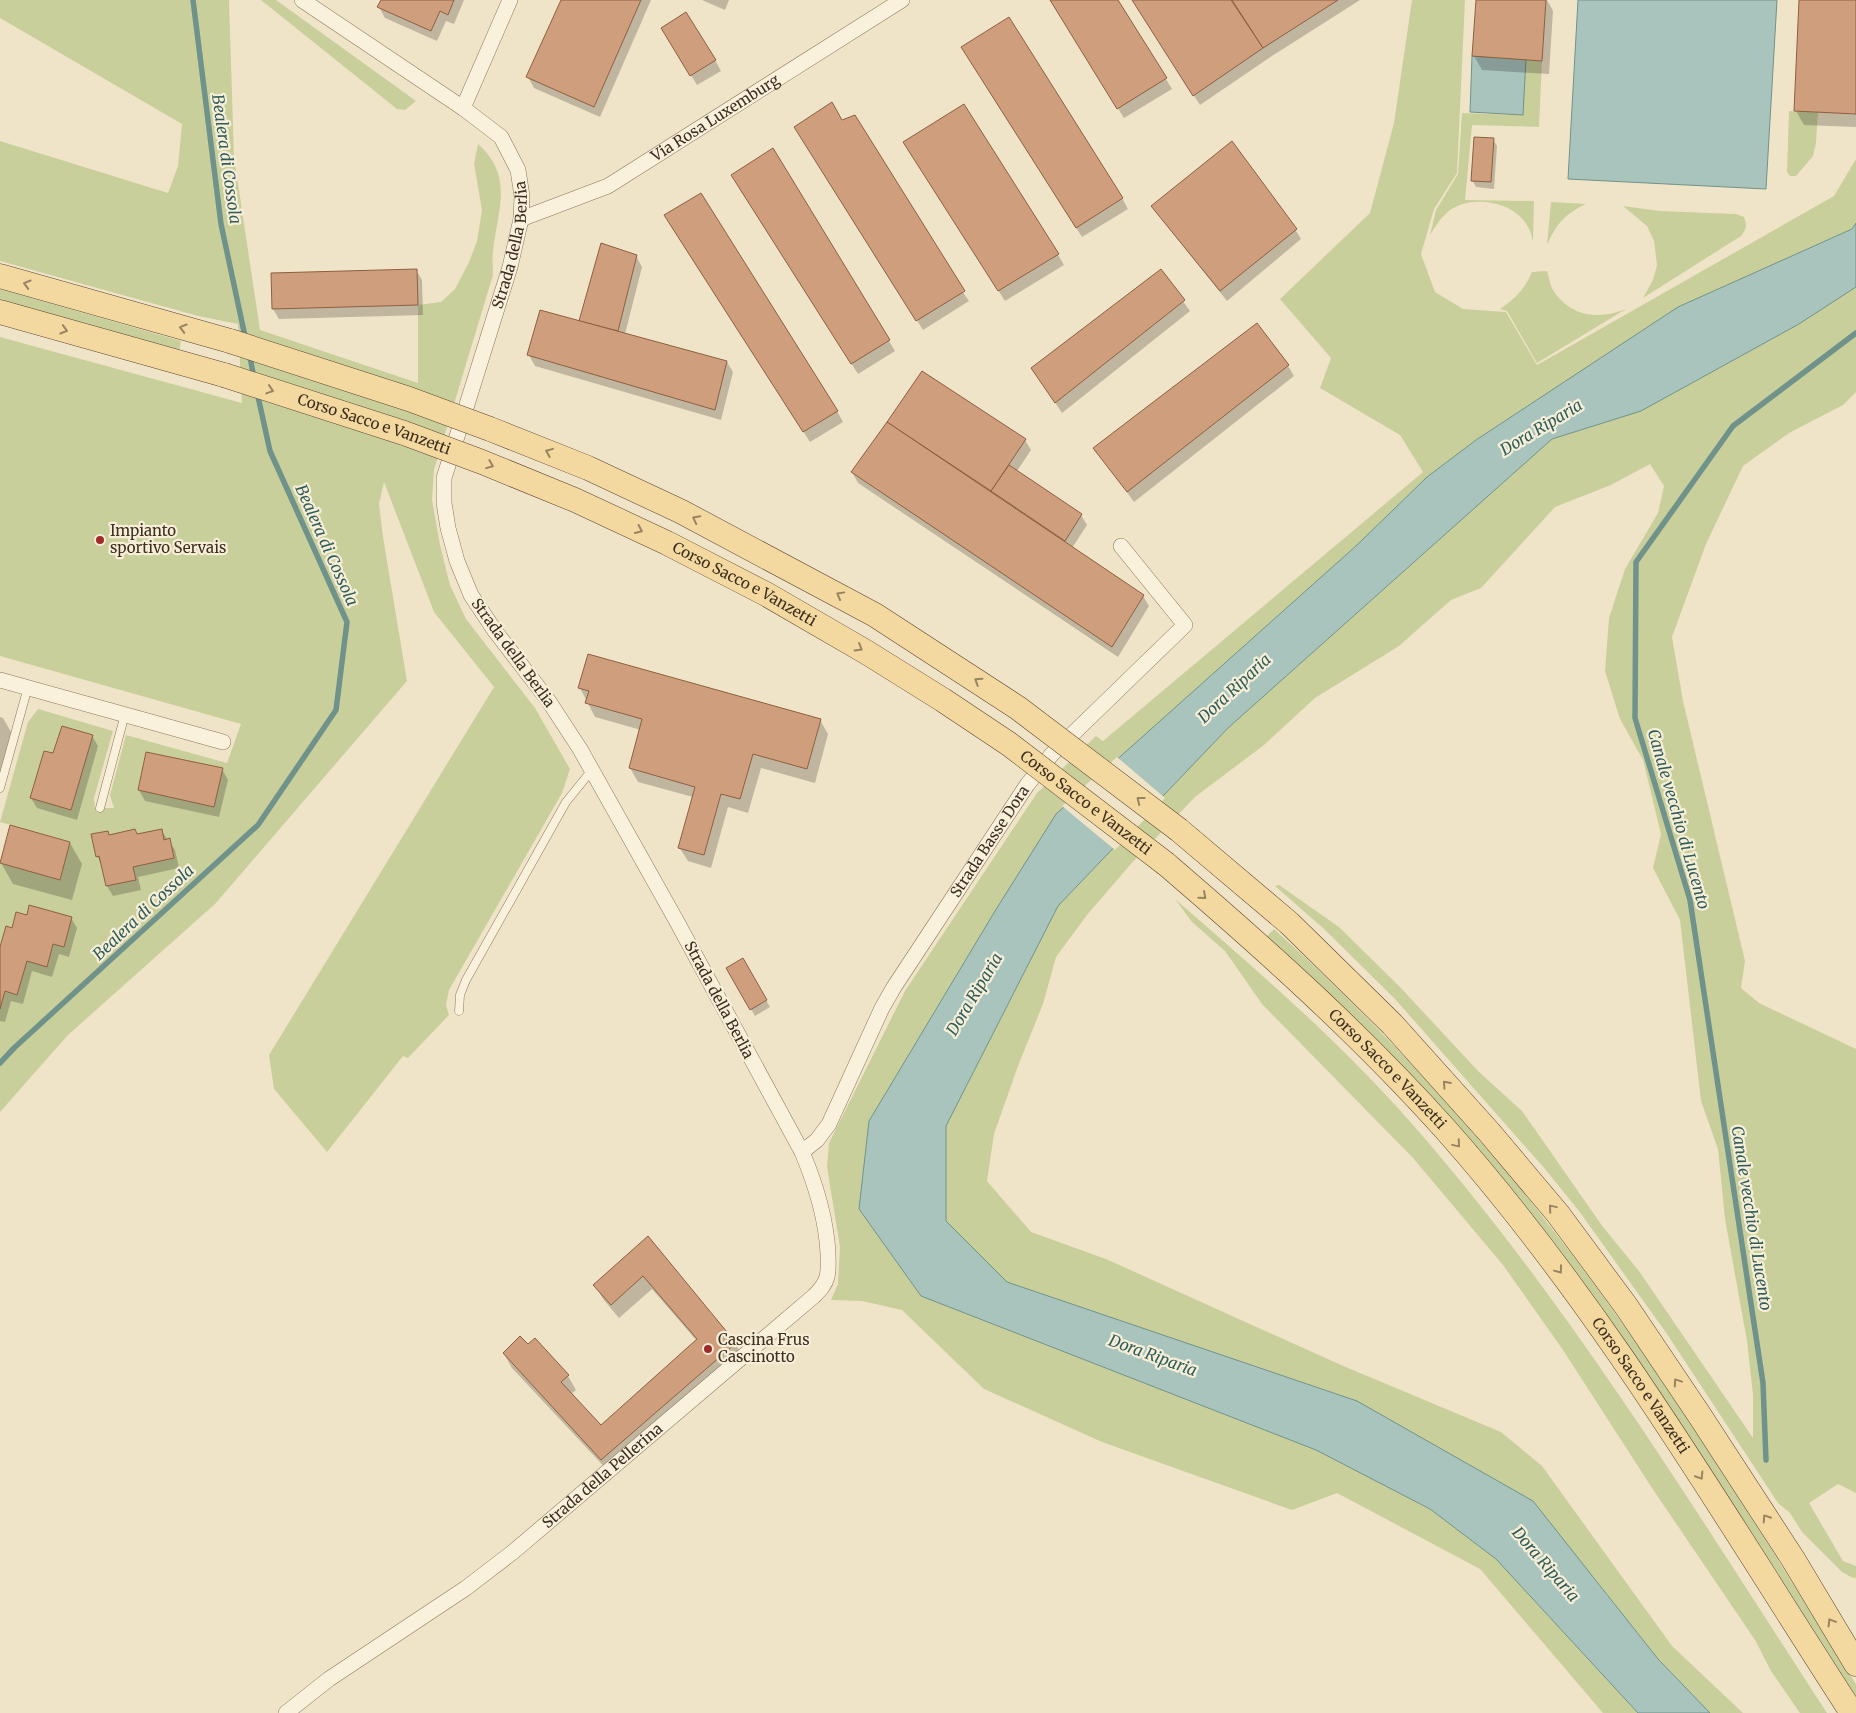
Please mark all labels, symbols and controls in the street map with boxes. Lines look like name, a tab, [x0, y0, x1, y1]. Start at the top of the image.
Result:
street label: Via Rosa Luxemburg	[646, 70, 783, 166]
water label: Bealera di Cossola	[208, 93, 246, 225]
street label: Strada della Berlia	[488, 180, 531, 311]
one-way arrow	[23, 279, 31, 290]
one-way arrow	[179, 323, 188, 334]
one-way arrow	[59, 324, 68, 335]
one-way arrow	[266, 384, 274, 394]
street label: Corso Sacco e Vanzetti	[295, 389, 454, 459]
water label: Dora Riparia	[1495, 395, 1586, 460]
one-way arrow	[545, 448, 553, 458]
one-way arrow	[485, 459, 494, 470]
water label: Bealera di Cossola	[291, 481, 363, 609]
one-way arrow	[693, 515, 702, 525]
place label: Impianto sportivo Servais	[110, 521, 226, 557]
one-way arrow	[634, 524, 643, 535]
marker: Impianto sportivo Servais	[94, 534, 106, 546]
street label: Corso Sacco e Vanzetti	[669, 538, 820, 630]
one-way arrow	[836, 591, 845, 601]
street label: Strada della Berlia	[467, 594, 559, 711]
one-way arrow	[854, 642, 863, 652]
water label: Dora Riparia	[1193, 649, 1275, 728]
one-way arrow	[974, 678, 983, 688]
water label: Canale vecchio di Lucento	[1644, 727, 1714, 911]
street label: Corso Sacco e Vanzetti	[1017, 746, 1156, 859]
street label: Strada Basse Dora	[946, 782, 1033, 901]
one-way arrow	[1137, 798, 1146, 806]
water label: Bealera di Cossola	[88, 860, 198, 964]
one-way arrow	[1198, 890, 1207, 899]
street label: Strada della Berlia	[680, 938, 758, 1062]
water label: Dora Riparia	[941, 949, 1006, 1040]
street label: Corso Sacco e Vanzetti	[1325, 1005, 1451, 1133]
one-way arrow	[1443, 1081, 1452, 1090]
water label: Canale vecchio di Lucento	[1728, 1124, 1776, 1312]
one-way arrow	[1452, 1138, 1461, 1147]
one-way arrow	[1549, 1204, 1558, 1213]
one-way arrow	[1553, 1264, 1562, 1274]
street label: Corso Sacco e Vanzetti	[1588, 1314, 1694, 1457]
water label: Dora Riparia	[1105, 1329, 1200, 1380]
place label: Cascina Frus Cascinotto	[718, 1330, 810, 1366]
marker: Cascina Frus Cascinotto	[702, 1343, 714, 1355]
one-way arrow	[1674, 1379, 1683, 1388]
street label: Strada della Pellerina	[538, 1419, 666, 1532]
one-way arrow	[1694, 1471, 1704, 1480]
one-way arrow	[1763, 1514, 1773, 1523]
water label: Dora Riparia	[1507, 1522, 1584, 1605]
one-way arrow	[1827, 1619, 1837, 1628]

